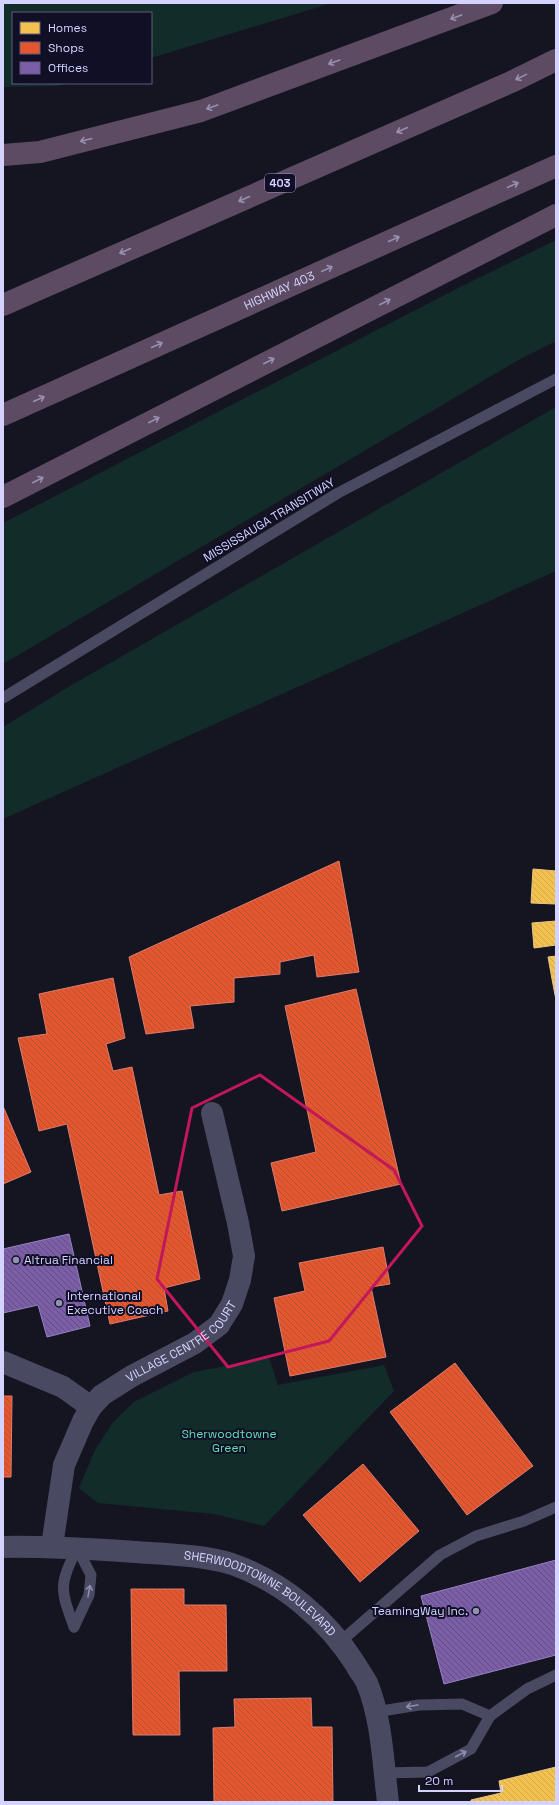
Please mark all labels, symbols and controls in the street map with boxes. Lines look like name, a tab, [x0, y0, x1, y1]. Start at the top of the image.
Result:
legend	[12, 12, 152, 84]
one-way arrow	[450, 13, 462, 21]
text: Homes	[48, 20, 87, 36]
text: Shops	[48, 40, 84, 56]
one-way arrow	[328, 58, 340, 66]
text: Offices	[48, 60, 88, 76]
one-way arrow	[515, 74, 527, 81]
one-way arrow	[206, 104, 218, 112]
one-way arrow	[396, 127, 408, 134]
one-way arrow	[80, 137, 93, 144]
road number: 403	[265, 174, 295, 192]
one-way arrow	[506, 181, 518, 189]
one-way arrow	[239, 196, 251, 203]
one-way arrow	[388, 235, 400, 242]
one-way arrow	[120, 248, 132, 255]
one-way arrow	[320, 265, 332, 272]
street label: HIGHWAY 403	[241, 268, 317, 314]
one-way arrow	[379, 298, 391, 305]
one-way arrow	[151, 341, 163, 348]
one-way arrow	[263, 357, 275, 364]
one-way arrow	[32, 394, 44, 402]
one-way arrow	[147, 416, 159, 424]
street label: MISSISSAUGA TRANSITWAY	[200, 474, 338, 566]
one-way arrow	[31, 475, 43, 483]
place label: Altrua Financial	[24, 1252, 113, 1268]
marker: Altrua Financial	[11, 1255, 21, 1265]
place label: International Executive Coach	[67, 1288, 163, 1318]
marker: International Executive Coach	[54, 1298, 64, 1308]
street label: VILLAGE CENTRE COURT	[123, 1298, 240, 1386]
park label: Sherwoodtowne Green	[181, 1426, 277, 1456]
street label: SHERWOODTOWNE BOULEVARD	[183, 1547, 339, 1640]
one-way arrow	[85, 1585, 93, 1598]
place label: TeamingWay Inc.	[372, 1603, 468, 1619]
marker: TeamingWay Inc.	[471, 1606, 481, 1616]
one-way arrow	[406, 1702, 419, 1710]
one-way arrow	[455, 1750, 467, 1757]
scale bar	[419, 1767, 502, 1793]
text: 20 m	[425, 1773, 453, 1789]

